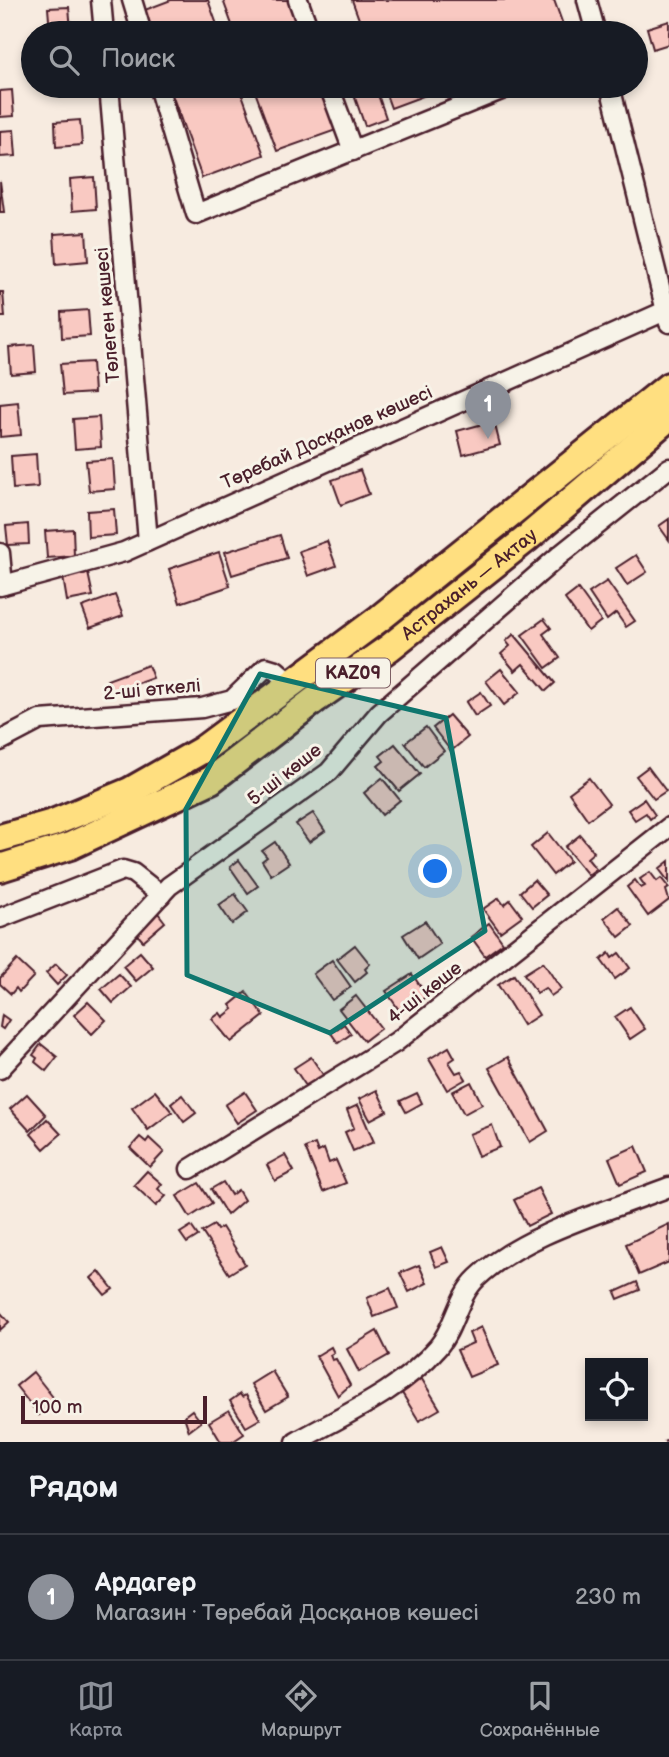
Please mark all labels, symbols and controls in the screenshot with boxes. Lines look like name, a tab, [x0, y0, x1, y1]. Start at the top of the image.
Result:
search box	[21, 21, 648, 98]
icon: search	[45, 41, 83, 79]
text: Поиск	[101, 44, 175, 75]
street label: Төлеген көшесі	[91, 246, 125, 384]
street label: Төребай Досқанов көшесі	[218, 381, 436, 495]
pin: 1	[465, 381, 511, 439]
street label: Астрахань — Актау	[396, 523, 542, 646]
road number: KAZ09	[316, 658, 390, 688]
street label: 2-ші өткелі	[102, 674, 202, 706]
street label: 5-шi көше	[243, 739, 327, 811]
your location	[418, 854, 452, 888]
street label: 4-шi көше	[383, 956, 467, 1029]
map controls	[585, 1358, 648, 1421]
button: locate	[585, 1358, 648, 1421]
scale bar	[21, 1393, 206, 1425]
text: 100 m	[32, 1396, 83, 1419]
text: Рядом	[28, 1470, 118, 1506]
text: Ардагер	[95, 1568, 196, 1599]
text: 1	[46, 1583, 56, 1611]
text: 230 m	[575, 1583, 641, 1611]
text: Магазин · Төребай Досқанов көшесі	[95, 1599, 479, 1627]
tab: Карта	[69, 1677, 123, 1742]
tab: Маршрут	[261, 1677, 342, 1742]
tab: Сохранённые	[480, 1677, 600, 1742]

